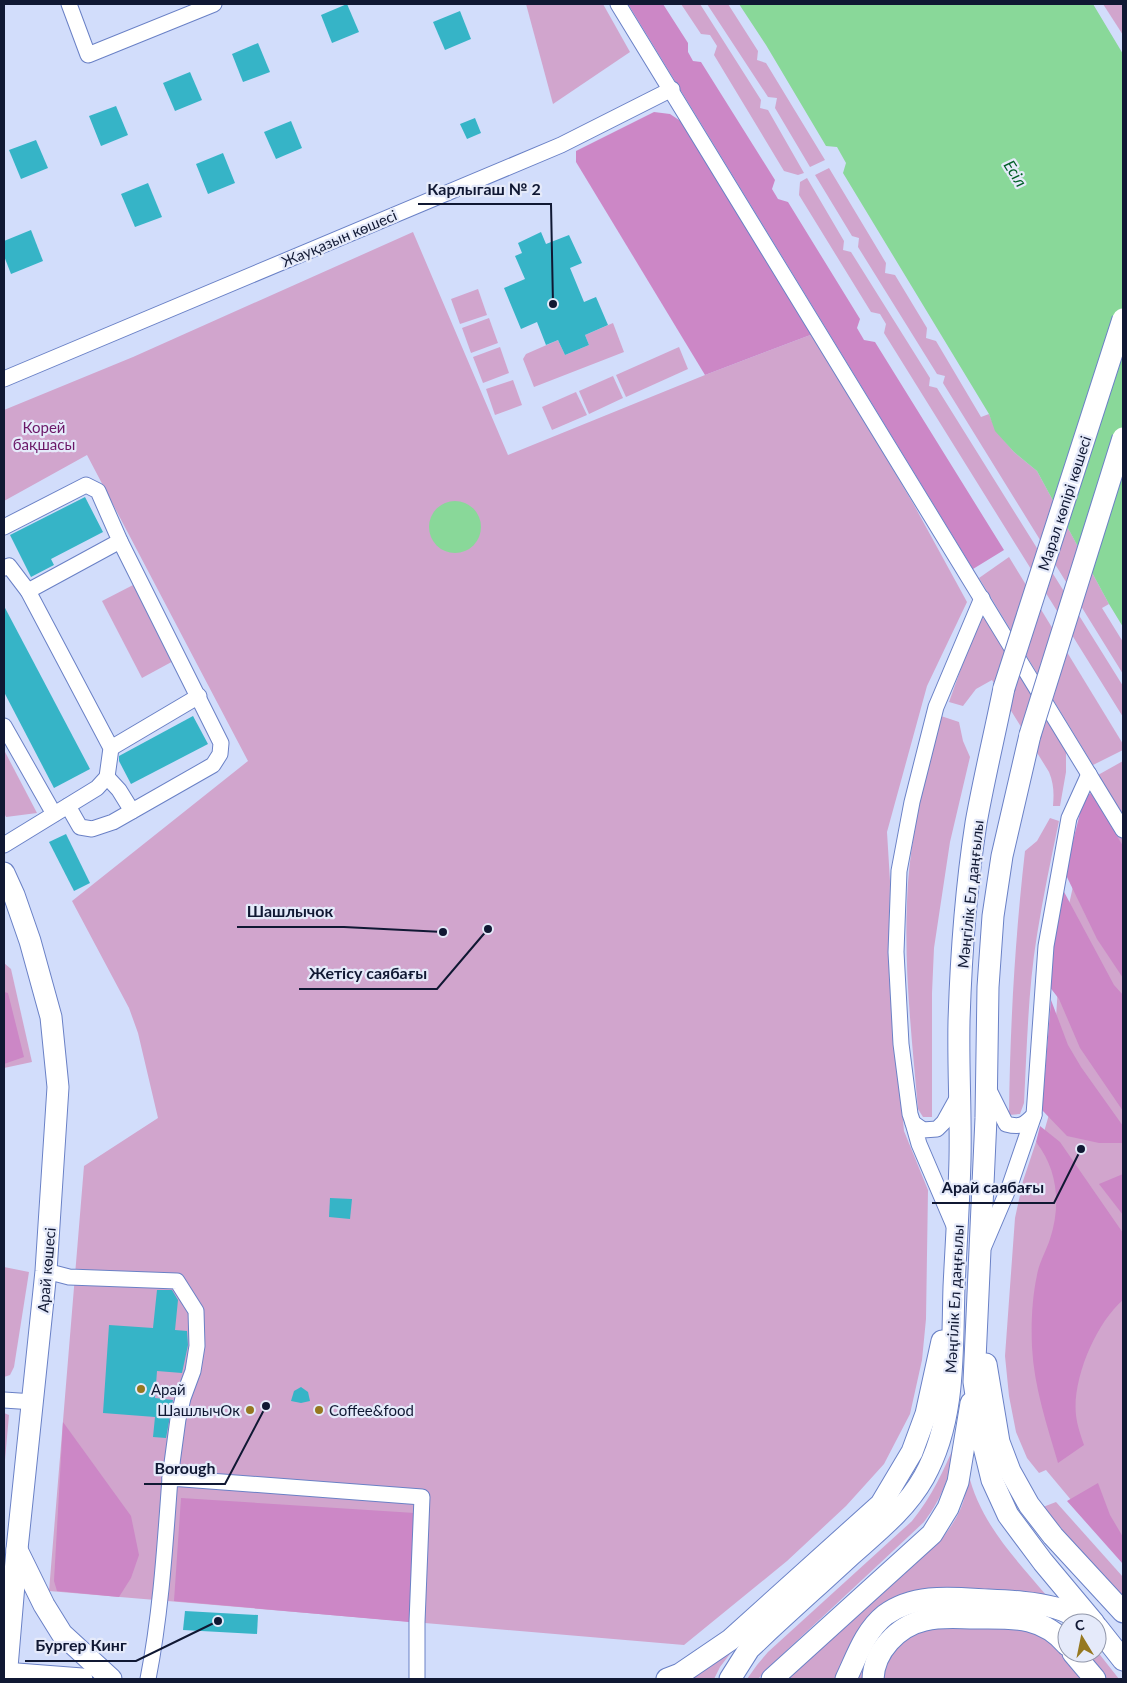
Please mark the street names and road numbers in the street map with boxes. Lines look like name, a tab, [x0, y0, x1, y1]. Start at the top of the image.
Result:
street label: Жауқазын көшесі	[279, 206, 399, 270]
street label: Марал көпірі көшесі	[1034, 433, 1094, 573]
street label: Мәңгілік Ел даңғылы	[953, 819, 987, 969]
street label: Мәңгілік Ел даңғылы	[941, 1224, 967, 1374]
street label: Арай көшесі	[33, 1227, 59, 1313]

